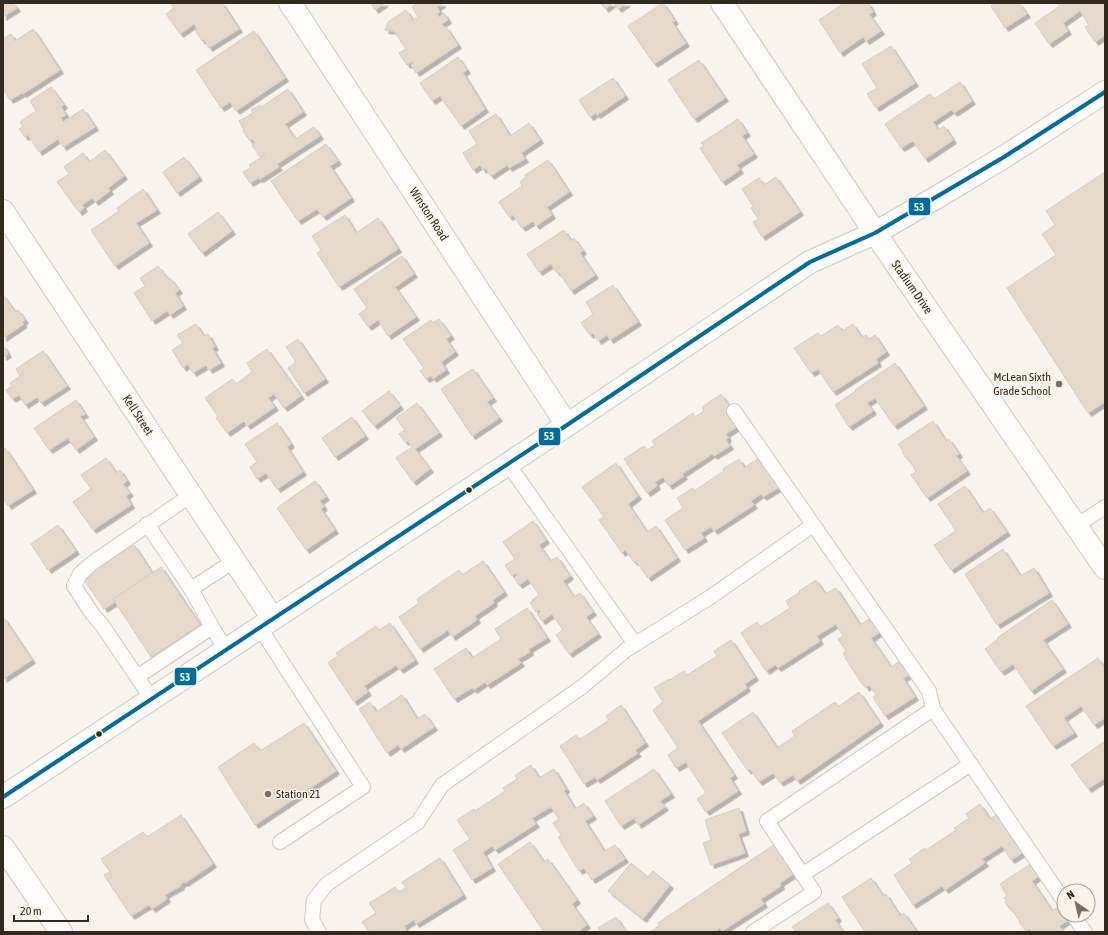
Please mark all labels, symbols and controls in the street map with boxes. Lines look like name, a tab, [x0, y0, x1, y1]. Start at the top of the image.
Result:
street label: Winston Road	[407, 185, 451, 243]
line badge: 53	[908, 197, 931, 216]
text: 53	[914, 201, 924, 213]
street label: Stadium Drive	[889, 258, 935, 316]
place label: McLean Sixth Grade School	[993, 370, 1052, 398]
marker: McLean Sixth Grade School	[1054, 379, 1064, 389]
street label: Kell Street	[120, 392, 157, 438]
line badge: 53	[538, 427, 561, 446]
text: 53	[544, 430, 554, 442]
unlabelled marker	[464, 485, 474, 495]
line badge: 53	[174, 667, 197, 686]
text: 53	[180, 671, 190, 683]
unlabelled marker	[94, 729, 104, 739]
place label: Station 21	[276, 787, 321, 801]
marker: Station 21	[263, 789, 273, 799]
north arrow	[1056, 883, 1096, 923]
text: N	[1064, 888, 1076, 902]
scale bar	[14, 897, 88, 923]
text: 20 m	[20, 904, 42, 918]

